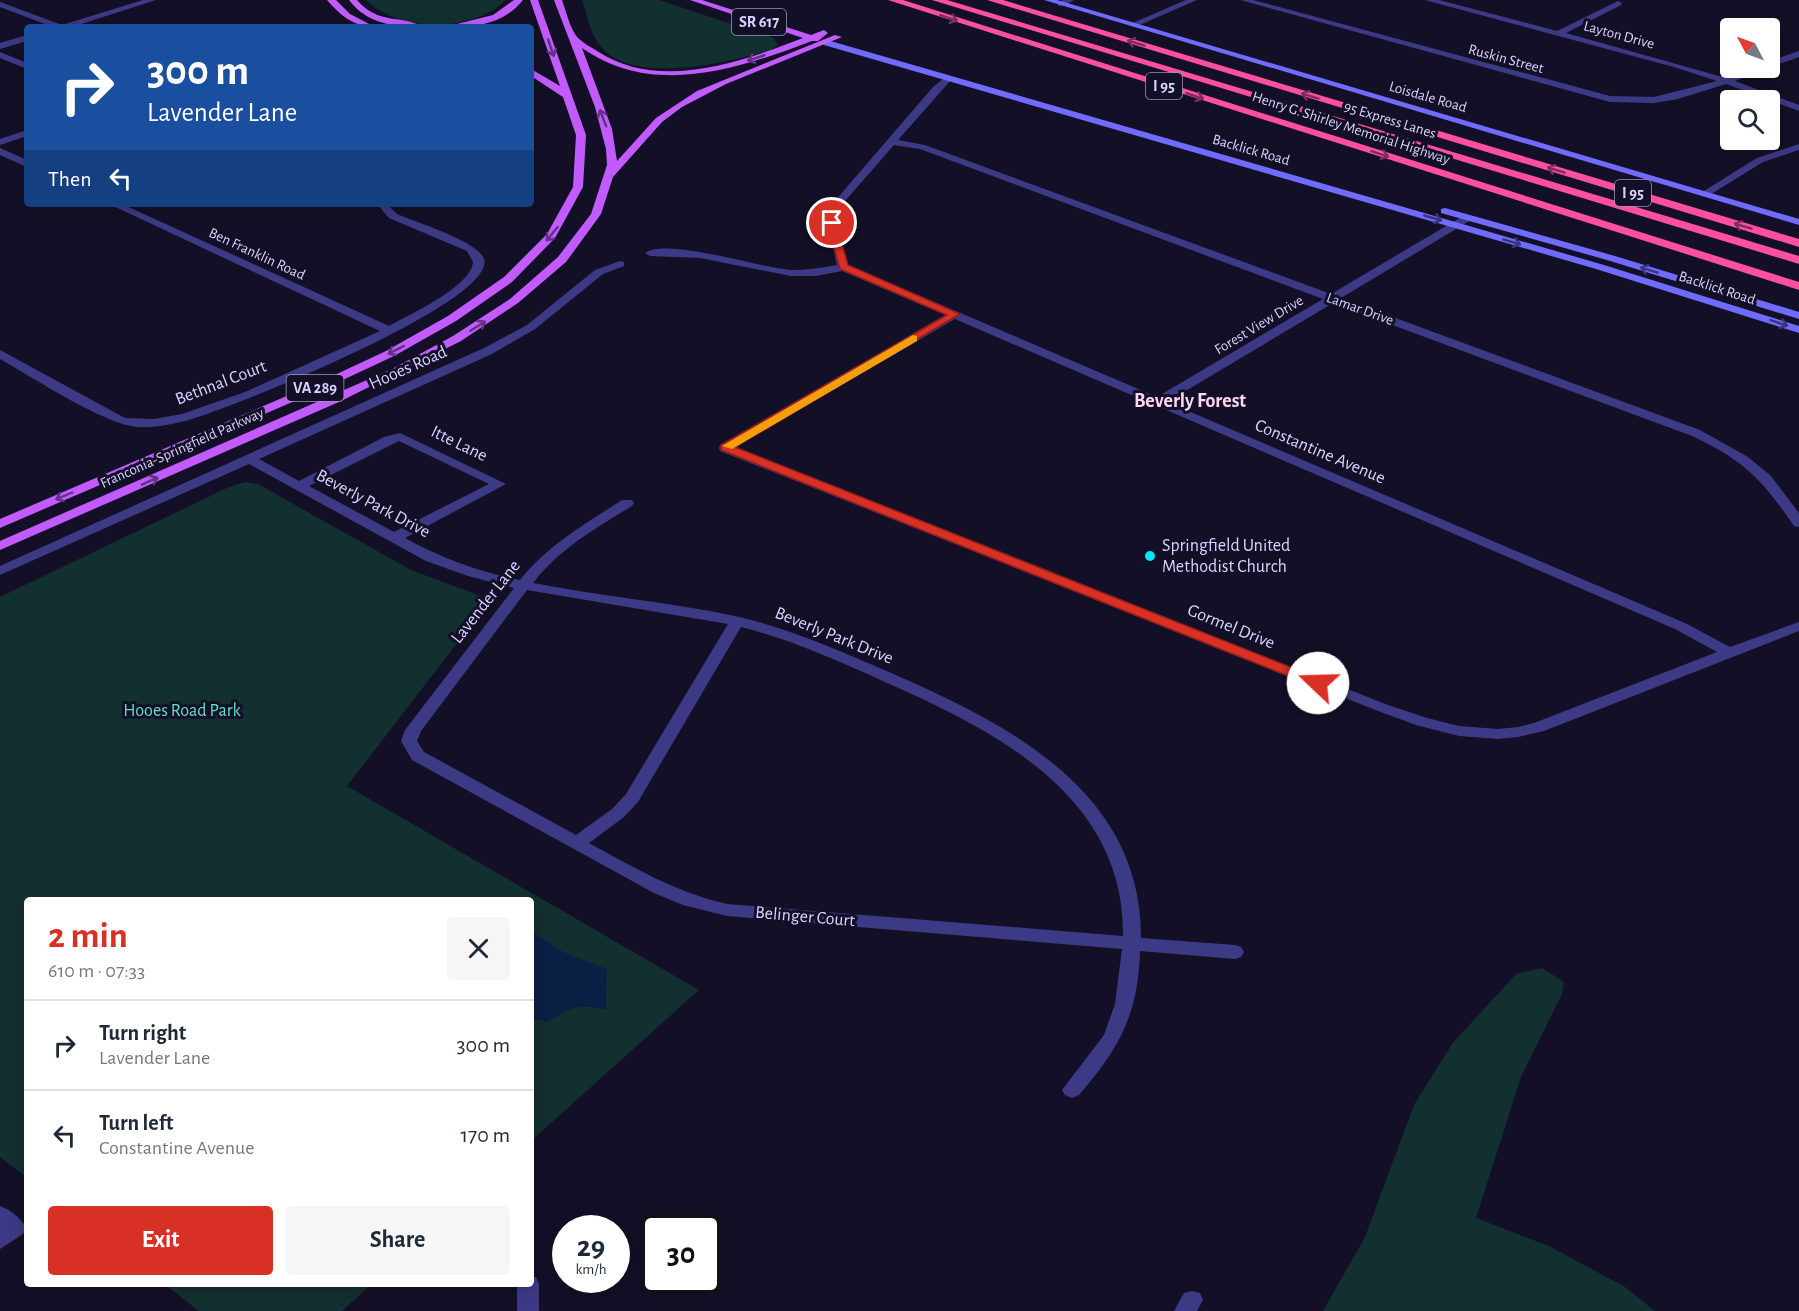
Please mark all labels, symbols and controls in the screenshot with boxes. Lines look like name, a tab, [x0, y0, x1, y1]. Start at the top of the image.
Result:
road number: SR 617	[732, 9, 786, 35]
one-way arrow	[939, 13, 958, 24]
street label: Layton Drive	[1582, 18, 1656, 52]
north arrow	[1720, 18, 1780, 78]
map controls	[1720, 18, 1780, 150]
one-way arrow	[1127, 37, 1146, 48]
one-way arrow	[547, 38, 558, 57]
street label: Ruskin Street	[1467, 42, 1545, 76]
icon: right	[48, 48, 126, 126]
text: 300 m	[147, 50, 249, 92]
one-way arrow	[747, 53, 766, 64]
road number: I 95	[1146, 73, 1182, 99]
street label: Loisdale Road	[1387, 79, 1469, 115]
street label: Henry G. Shirley Memorial Highway	[1250, 89, 1452, 167]
one-way arrow	[1301, 90, 1320, 101]
button: search	[1720, 90, 1780, 150]
one-way arrow	[1185, 91, 1204, 102]
text: Lavender Lane	[147, 99, 297, 126]
street label: 95 Express Lanes	[1342, 99, 1438, 141]
one-way arrow	[597, 109, 608, 128]
street label: Backlick Road	[1211, 132, 1292, 168]
one-way arrow	[1370, 150, 1389, 161]
icon: left	[104, 162, 137, 195]
one-way arrow	[1547, 164, 1566, 175]
text: Then	[48, 168, 92, 190]
road number: I 95	[1615, 180, 1651, 206]
pin	[806, 197, 857, 248]
icon: arrive	[815, 206, 848, 239]
one-way arrow	[1423, 213, 1442, 225]
one-way arrow	[1734, 220, 1753, 231]
street label: Ben Franklin Road	[207, 225, 308, 283]
one-way arrow	[545, 226, 558, 242]
one-way arrow	[1502, 237, 1521, 248]
one-way arrow	[1640, 264, 1659, 275]
street label: Backlick Road	[1677, 269, 1757, 308]
street label: Lamar Drive	[1324, 290, 1396, 328]
street label: Forest View Drive	[1212, 293, 1306, 357]
one-way arrow	[469, 319, 486, 332]
one-way arrow	[1769, 319, 1788, 330]
street label: Hooes Road	[366, 343, 450, 393]
one-way arrow	[388, 345, 406, 356]
street label: Bethnal Court	[173, 357, 269, 409]
road number: VA 289	[286, 375, 344, 401]
district label: Beverly Forest	[1134, 391, 1246, 411]
street label: Franconia-Springfield Parkway	[98, 405, 267, 491]
street label: Constantine Avenue	[1252, 416, 1388, 488]
street label: Itte Lane	[428, 423, 490, 465]
street label: Beverly Park Drive	[313, 467, 433, 541]
one-way arrow	[140, 474, 158, 486]
one-way arrow	[56, 491, 74, 502]
place label: Springfield United Methodist Church	[1162, 537, 1290, 576]
marker: Springfield United Methodist Church	[1143, 549, 1157, 563]
street label: Lavender Lane	[448, 557, 524, 647]
street label: Gormel Drive	[1185, 601, 1277, 653]
street label: Beverly Park Drive	[772, 604, 896, 668]
position arrow	[1286, 651, 1350, 715]
park label: Hooes Road Park	[123, 702, 241, 720]
street label: Belinger Court	[754, 904, 856, 930]
button: close	[447, 917, 510, 980]
text: 2 min	[48, 918, 128, 954]
text: 610 m · 07:33	[48, 961, 145, 981]
text: Turn right	[99, 1022, 186, 1044]
icon: right	[48, 1029, 81, 1062]
text: 300 m	[456, 1034, 510, 1056]
text: Lavender Lane	[99, 1048, 210, 1068]
text: Turn left	[99, 1112, 173, 1134]
icon: left	[48, 1119, 81, 1152]
text: 170 m	[460, 1124, 510, 1146]
text: Constantine Avenue	[99, 1138, 254, 1158]
button: Exit	[48, 1206, 273, 1275]
button: Share	[285, 1206, 510, 1275]
speed limit sign: 30	[642, 1215, 720, 1293]
text: 29	[577, 1232, 605, 1262]
text: km/h	[576, 1262, 606, 1277]

